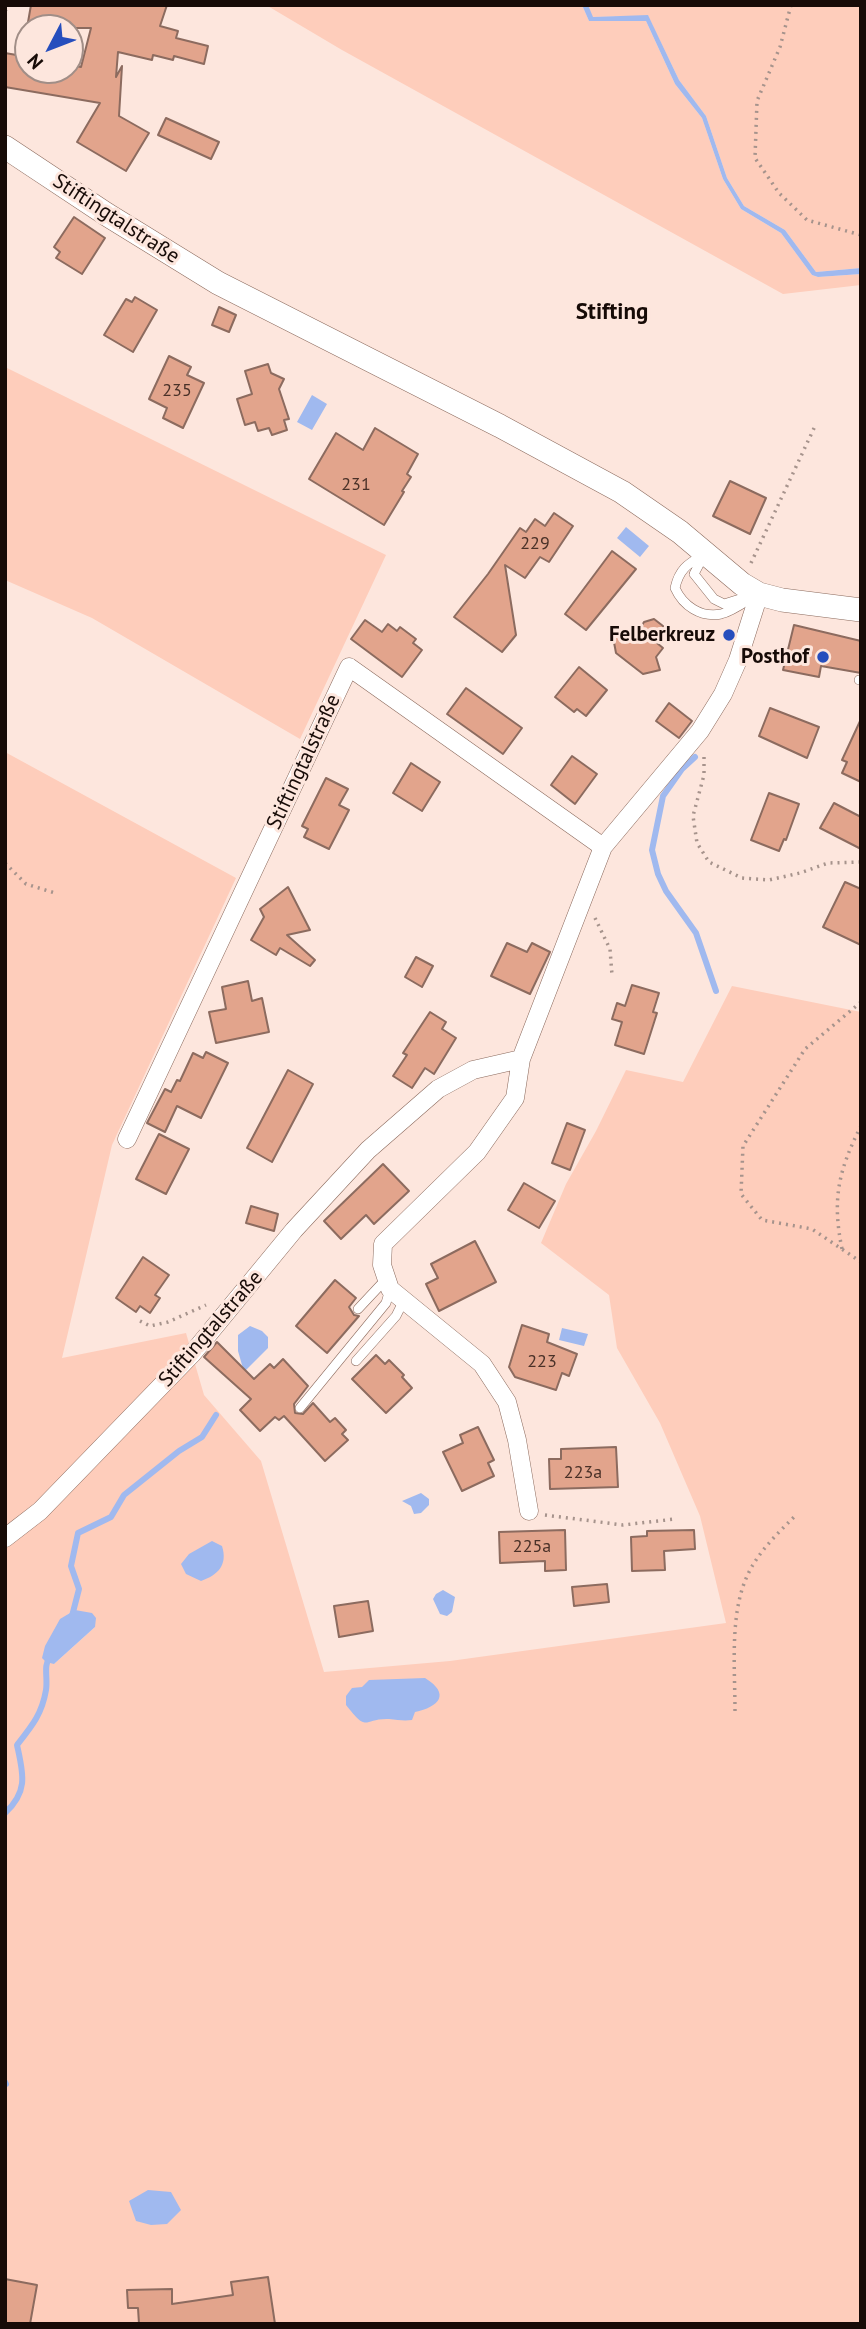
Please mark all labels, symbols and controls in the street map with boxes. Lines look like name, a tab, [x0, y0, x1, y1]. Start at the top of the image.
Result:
north arrow	[14, 14, 84, 84]
text: N	[22, 49, 48, 74]
street label: Stiftingtalstraße	[48, 169, 184, 269]
district label: Stifting	[576, 298, 648, 326]
house number: 235	[162, 380, 192, 402]
house number: 231	[341, 474, 371, 496]
house number: 229	[520, 533, 550, 555]
place label: Felberkreuz	[609, 622, 715, 648]
marker: Felberkreuz	[721, 627, 737, 643]
place label: Posthof	[741, 644, 809, 670]
marker: Posthof	[815, 649, 831, 665]
street label: Stiftingtalstraße	[262, 690, 346, 834]
street label: Stiftingtalstraße	[154, 1266, 268, 1392]
house number: 223	[527, 1351, 557, 1373]
house number: 223a	[564, 1462, 602, 1484]
house number: 225a	[513, 1536, 551, 1558]

